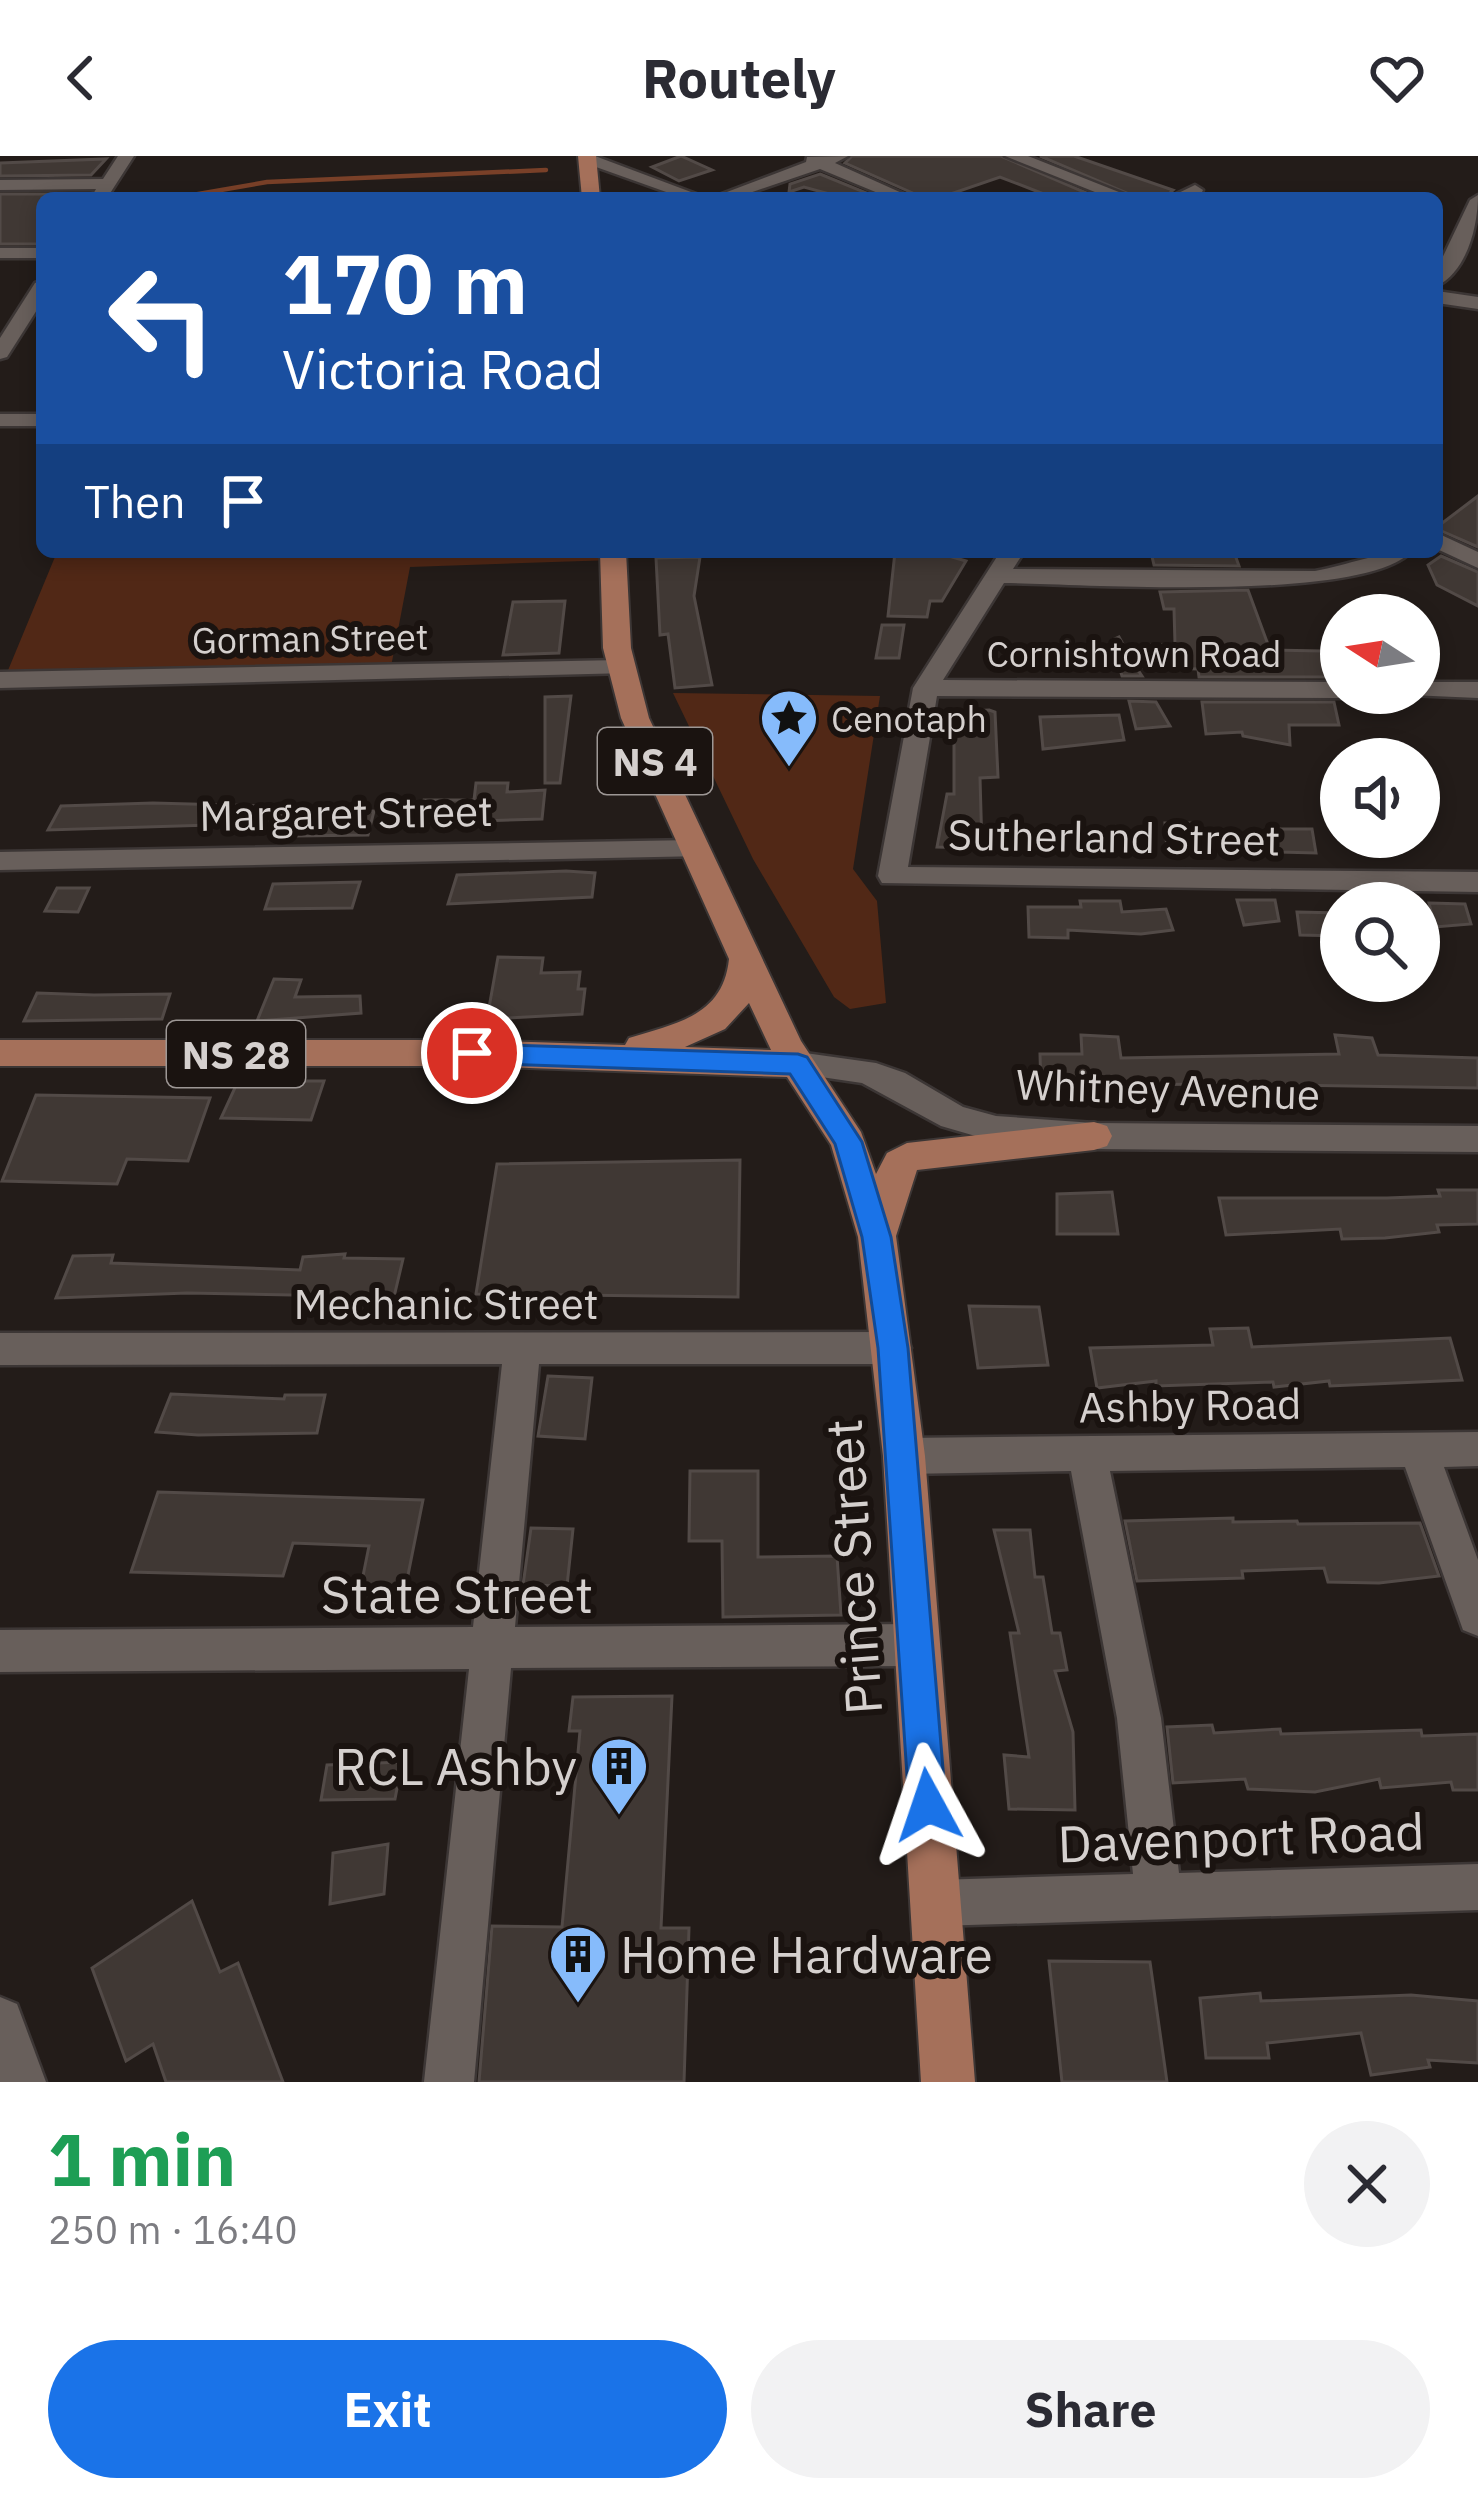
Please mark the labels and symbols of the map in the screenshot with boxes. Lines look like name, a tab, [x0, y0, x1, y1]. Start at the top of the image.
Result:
north arrow	[1320, 594, 1440, 714]
street label: Gorman Street	[191, 612, 429, 664]
street label: Cornishtown Road	[987, 630, 1281, 677]
place icon: Cenotaph	[758, 687, 820, 769]
place label: Cenotaph	[831, 695, 987, 742]
road number: NS 4	[598, 728, 712, 794]
street label: Margaret Street	[199, 783, 493, 843]
street label: Sutherland Street	[947, 807, 1281, 867]
pin	[421, 1002, 523, 1104]
road number: NS 28	[167, 1021, 305, 1087]
street label: Whitney Avenue	[1015, 1056, 1321, 1122]
street label: Mechanic Street	[293, 1276, 599, 1331]
street label: Ashby Road	[1078, 1376, 1302, 1434]
street label: Prince Street	[810, 1417, 896, 1717]
street label: State Street	[321, 1561, 593, 1627]
place label: RCL Ashby	[334, 1733, 577, 1799]
building icon: RCL Ashby	[588, 1735, 650, 1817]
position arrow	[865, 1742, 991, 1868]
street label: Davenport Road	[1056, 1798, 1426, 1876]
place label: Home Hardware	[620, 1921, 993, 1987]
building icon: Home Hardware	[547, 1923, 609, 2005]

